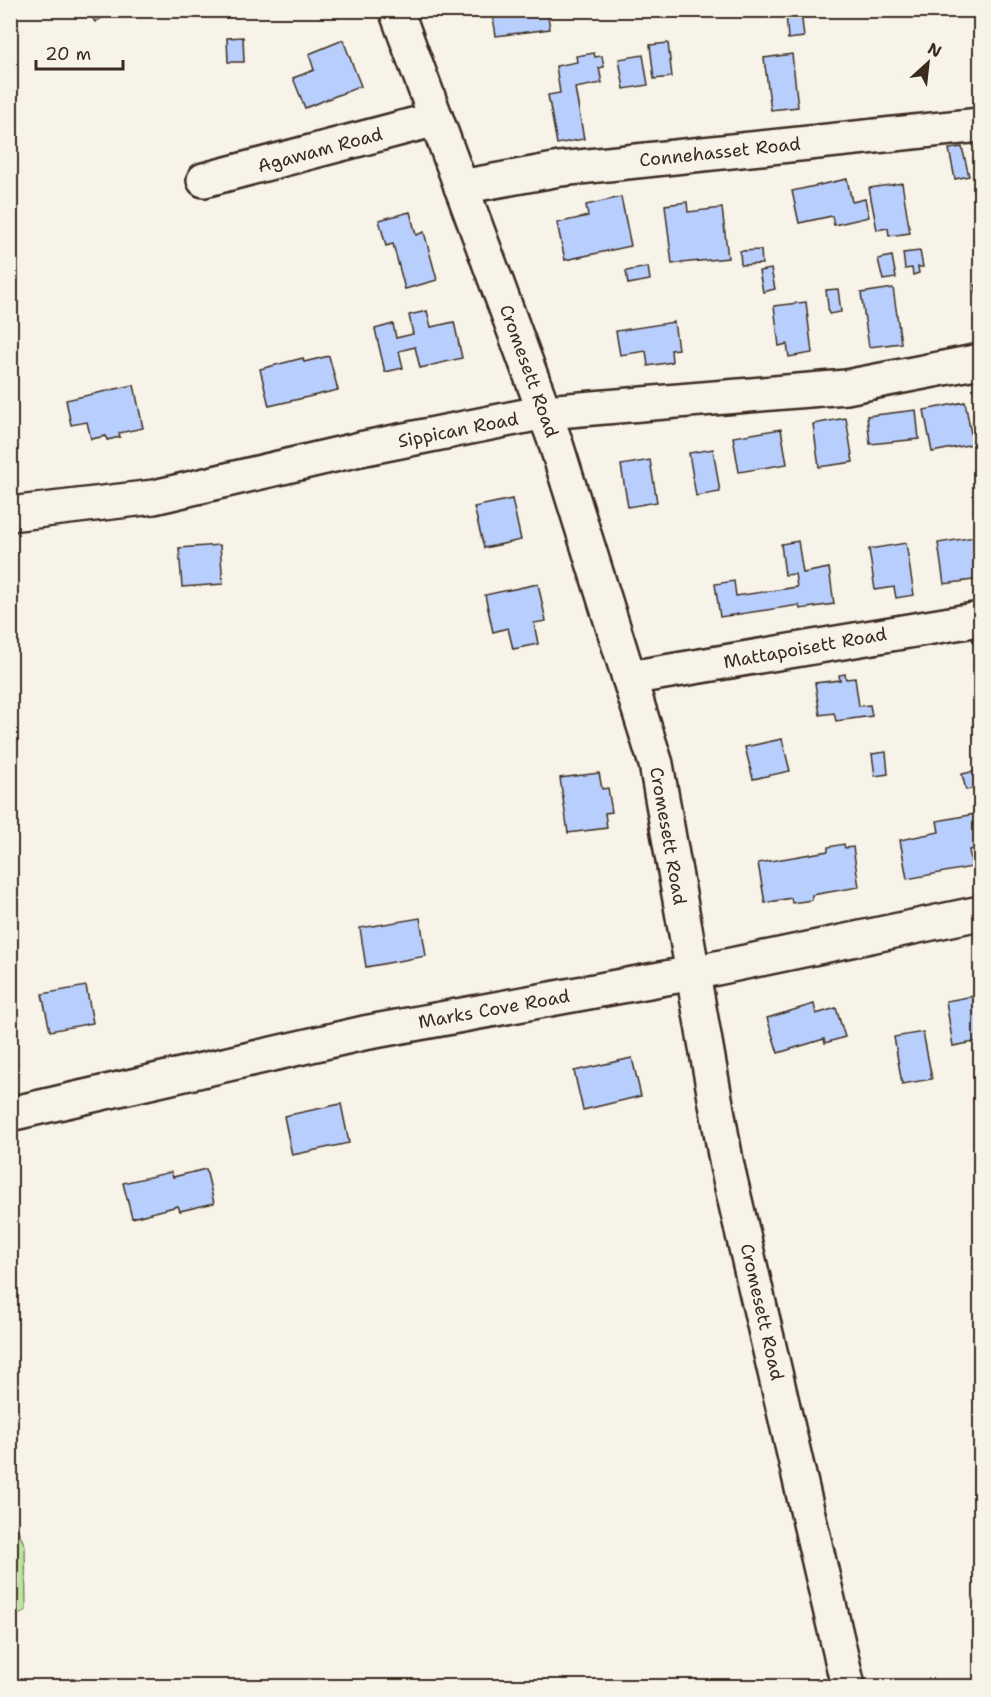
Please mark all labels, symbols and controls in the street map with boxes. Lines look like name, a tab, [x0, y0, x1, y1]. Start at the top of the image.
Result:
scale bar	[36, 33, 123, 71]
north arrow	[898, 33, 958, 93]
text: N	[924, 38, 945, 62]
text: 20 m	[45, 42, 91, 66]
street label: Agawam Road	[255, 122, 385, 178]
street label: Connehasset Road	[638, 132, 802, 172]
street label: Cromesett Road	[494, 301, 564, 441]
street label: Sippican Road	[396, 407, 520, 453]
street label: Mattapoisett Road	[722, 622, 888, 674]
street label: Cromesett Road	[644, 765, 692, 907]
street label: Marks Cove Road	[416, 984, 572, 1034]
street label: Cromesett Road	[735, 1241, 789, 1383]

